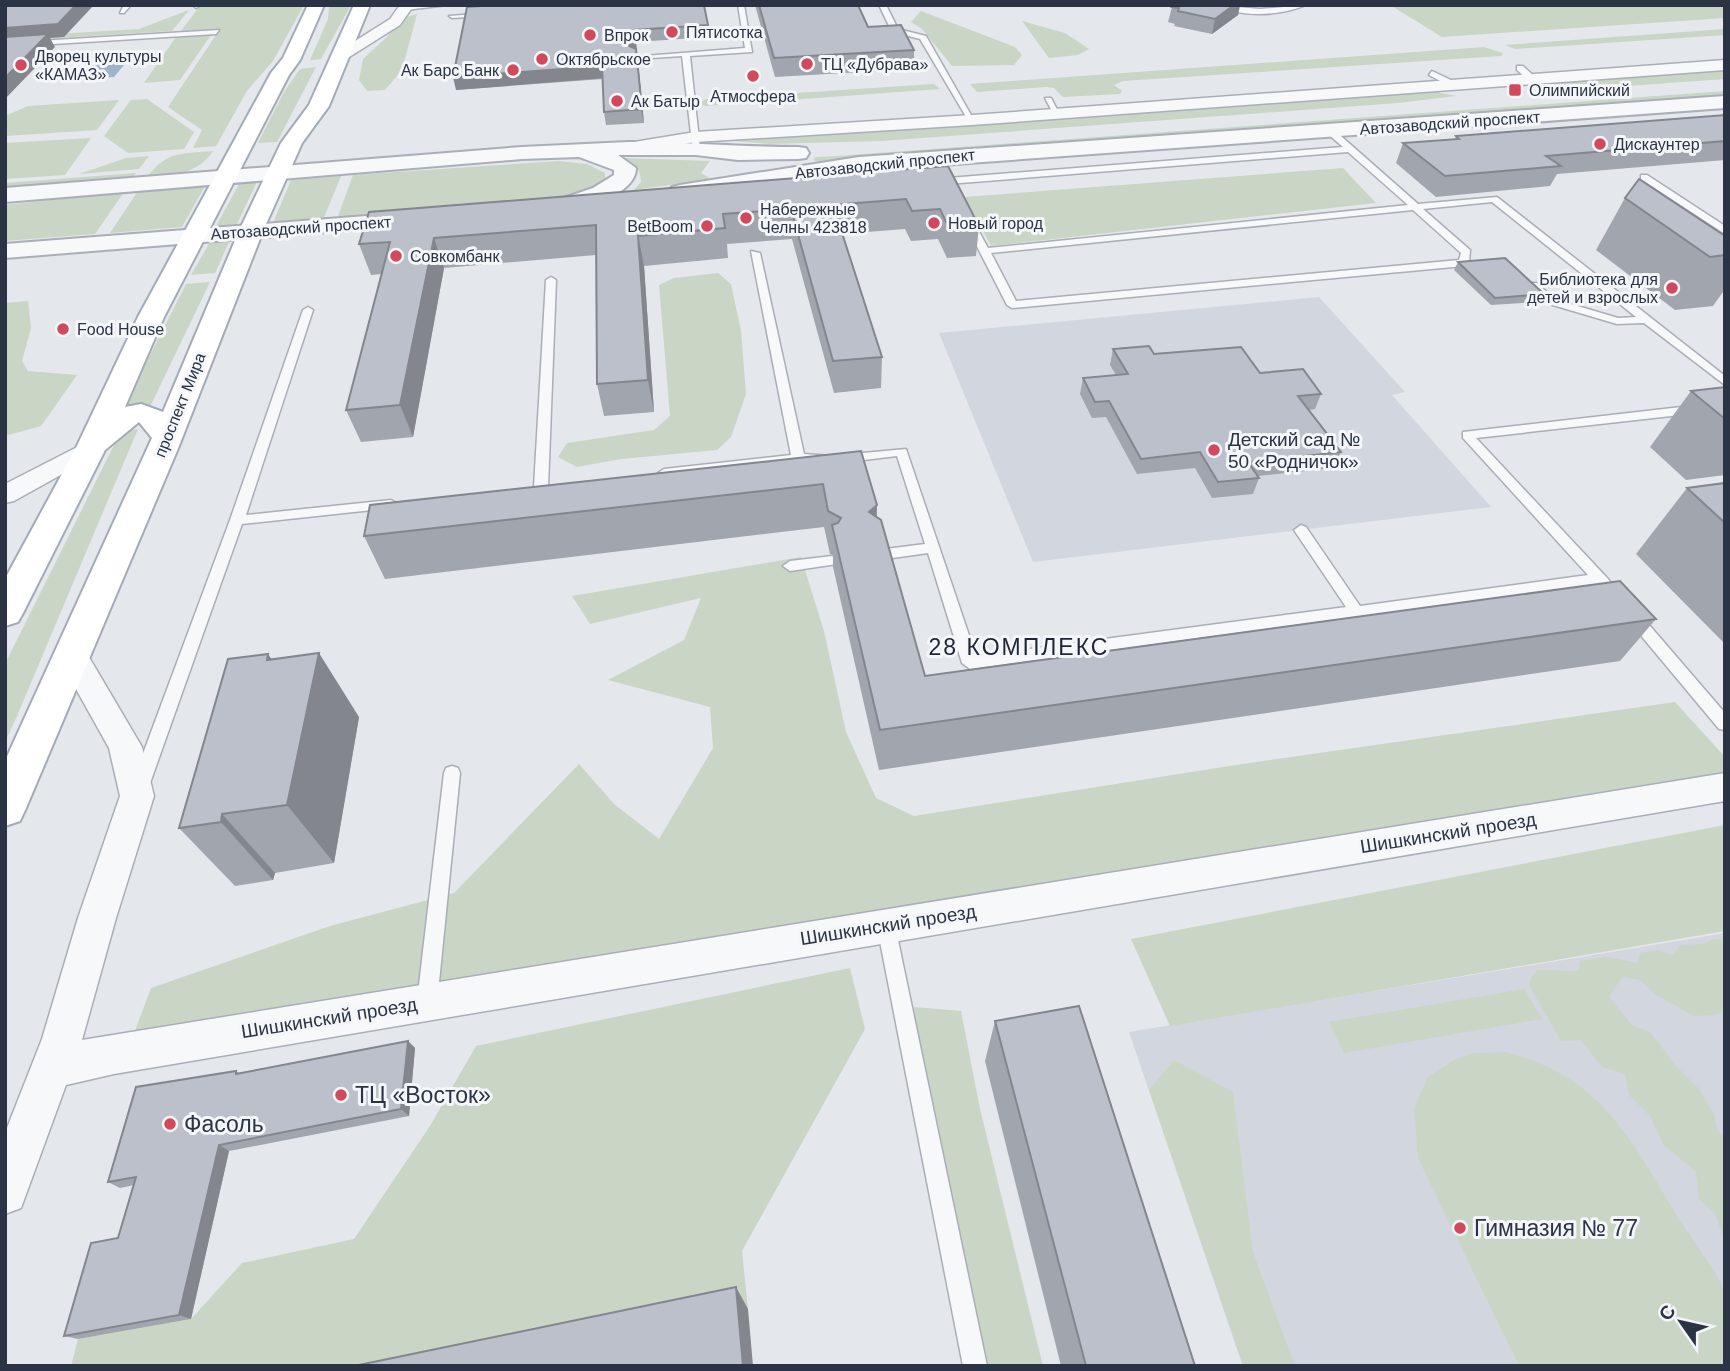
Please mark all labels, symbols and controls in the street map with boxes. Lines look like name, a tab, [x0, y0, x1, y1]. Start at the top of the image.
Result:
marker: Пятисотка	[664, 24, 680, 40]
place label: Пятисотка	[686, 24, 763, 41]
marker: Впрок	[582, 27, 598, 43]
place label: Впрок	[604, 27, 649, 44]
place label: Дворец культуры «КАМАЗ»	[35, 48, 161, 83]
marker: Октябрьское	[534, 51, 550, 67]
place label: Октябрьское	[556, 51, 651, 68]
marker: ТЦ «Дубрава»	[799, 56, 815, 72]
place label: ТЦ «Дубрава»	[821, 56, 929, 73]
marker: Дворец культуры «КАМАЗ»	[13, 57, 29, 73]
place label: Ак Барс Банк	[401, 62, 500, 79]
marker: Ак Барс Банк	[505, 62, 521, 78]
marker: Атмосфера	[745, 68, 761, 84]
marker: Олимпийский	[1507, 82, 1523, 98]
place label: Олимпийский	[1529, 82, 1630, 99]
place label: Атмосфера	[710, 88, 796, 105]
marker: Ак Батыр	[609, 93, 625, 109]
place label: Ак Батыр	[631, 93, 700, 110]
street label: Автозаводский проспект	[1359, 108, 1542, 138]
marker: Дискаунтер	[1592, 136, 1608, 152]
place label: Дискаунтер	[1614, 136, 1700, 153]
street label: Автозаводский проспект	[794, 146, 977, 182]
place label: Набережные Челны 423818	[760, 201, 867, 236]
marker: Набережные Челны 423818	[738, 210, 754, 226]
street label: Автозаводский проспект	[210, 213, 393, 243]
marker: Новый город	[926, 215, 942, 231]
place label: Новый город	[948, 215, 1044, 232]
place label: BetBoom	[627, 218, 693, 235]
marker: BetBoom	[699, 218, 715, 234]
marker: Совкомбанк	[388, 248, 404, 264]
place label: Совкомбанк	[410, 248, 500, 265]
place label: Библиотека для детей и взрослых	[1527, 271, 1658, 306]
marker: Библиотека для детей и взрослых	[1664, 280, 1680, 296]
marker: Food House	[55, 321, 71, 337]
place label: Food House	[77, 321, 164, 338]
street label: проспект Мира	[151, 350, 209, 460]
place label: Детский сад № 50 «Родничок»	[1228, 429, 1360, 472]
marker: Детский сад № 50 «Родничок»	[1206, 442, 1222, 458]
district label: 28 КОМПЛЕКС	[929, 634, 1109, 660]
street label: Шишкинский проезд	[1358, 809, 1538, 857]
street label: Шишкинский проезд	[798, 901, 978, 949]
street label: Шишкинский проезд	[239, 994, 419, 1042]
place label: ТЦ «Восток»	[355, 1082, 491, 1108]
marker: ТЦ «Восток»	[333, 1087, 349, 1103]
place label: Фасоль	[184, 1111, 264, 1137]
marker: Фасоль	[162, 1116, 178, 1132]
place label: Гимназия № 77	[1474, 1215, 1638, 1241]
marker: Гимназия № 77	[1452, 1220, 1468, 1236]
north arrow	[1646, 1287, 1716, 1357]
text: С	[1655, 1301, 1680, 1324]

